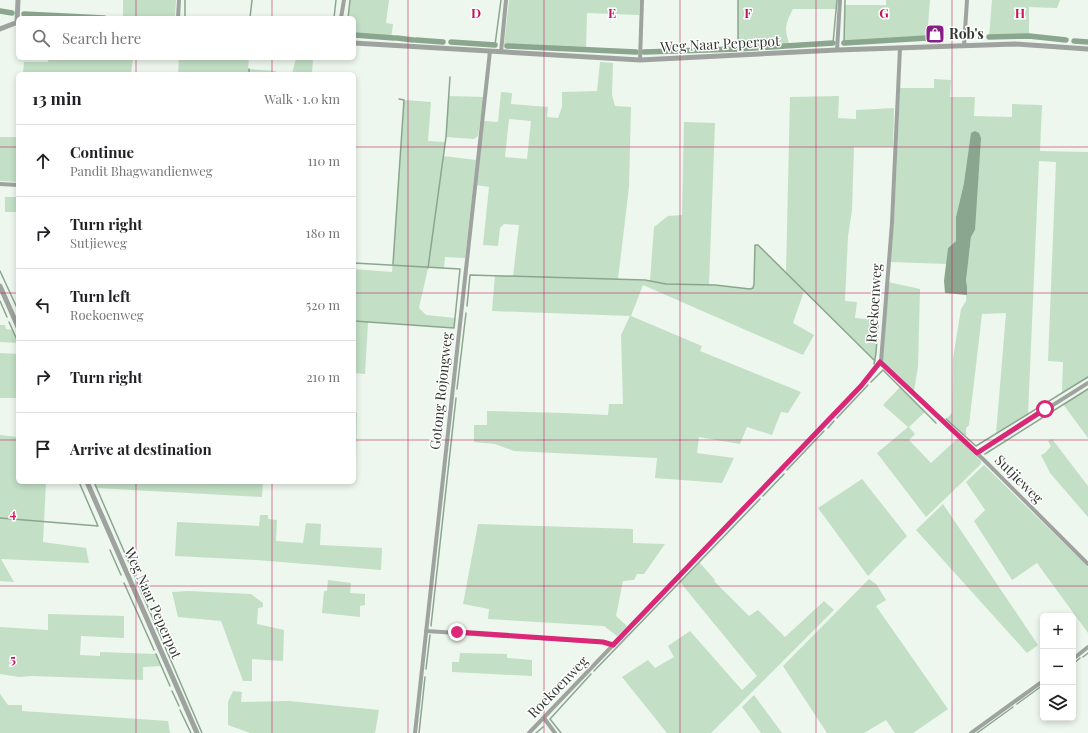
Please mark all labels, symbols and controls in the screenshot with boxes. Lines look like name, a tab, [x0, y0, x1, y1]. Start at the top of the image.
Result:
text: D	[471, 4, 481, 21]
text: E	[608, 4, 616, 21]
text: F	[744, 4, 752, 21]
text: G	[879, 4, 889, 21]
text: H	[1015, 4, 1025, 21]
search box	[16, 16, 356, 60]
shop icon: Rob's	[924, 23, 946, 45]
place label: Rob's	[949, 24, 984, 43]
icon: search	[30, 27, 52, 49]
text: Search here	[62, 28, 141, 48]
street label: Weg Naar Peperpot	[659, 31, 781, 56]
text: 13 min	[32, 87, 82, 109]
text: Walk · 1.0 km	[264, 90, 340, 107]
text: Continue	[70, 142, 134, 162]
icon: ahead	[32, 150, 54, 172]
text: 110 m	[308, 152, 340, 169]
text: Pandit Bhagwandienweg	[70, 162, 213, 179]
text: Turn right	[70, 214, 143, 234]
icon: right	[32, 222, 54, 244]
text: 180 m	[306, 224, 340, 241]
text: Sutjieweg	[70, 234, 127, 251]
street label: Roekoenweg	[861, 262, 886, 343]
text: Turn left	[70, 286, 131, 306]
icon: left	[32, 294, 54, 316]
text: 520 m	[306, 296, 340, 313]
text: Roekoenweg	[70, 306, 144, 323]
street label: Gotong Rojongweg	[425, 331, 456, 451]
icon: right	[32, 366, 54, 388]
text: Turn right	[70, 367, 143, 387]
text: 210 m	[306, 368, 340, 385]
route start	[1036, 400, 1054, 418]
icon: arrive	[32, 438, 54, 460]
text: Arrive at destination	[70, 439, 212, 459]
street label: Sutjieweg	[991, 450, 1048, 507]
text: 4	[10, 504, 17, 521]
street label: Weg Naar Peperpot	[120, 543, 187, 662]
map controls	[1040, 613, 1076, 721]
button: +	[1040, 613, 1076, 649]
route end	[448, 623, 466, 641]
button: −	[1040, 649, 1076, 685]
text: 5	[10, 650, 16, 667]
street label: Roekoenweg	[523, 651, 592, 722]
button: layers	[1040, 685, 1076, 721]

